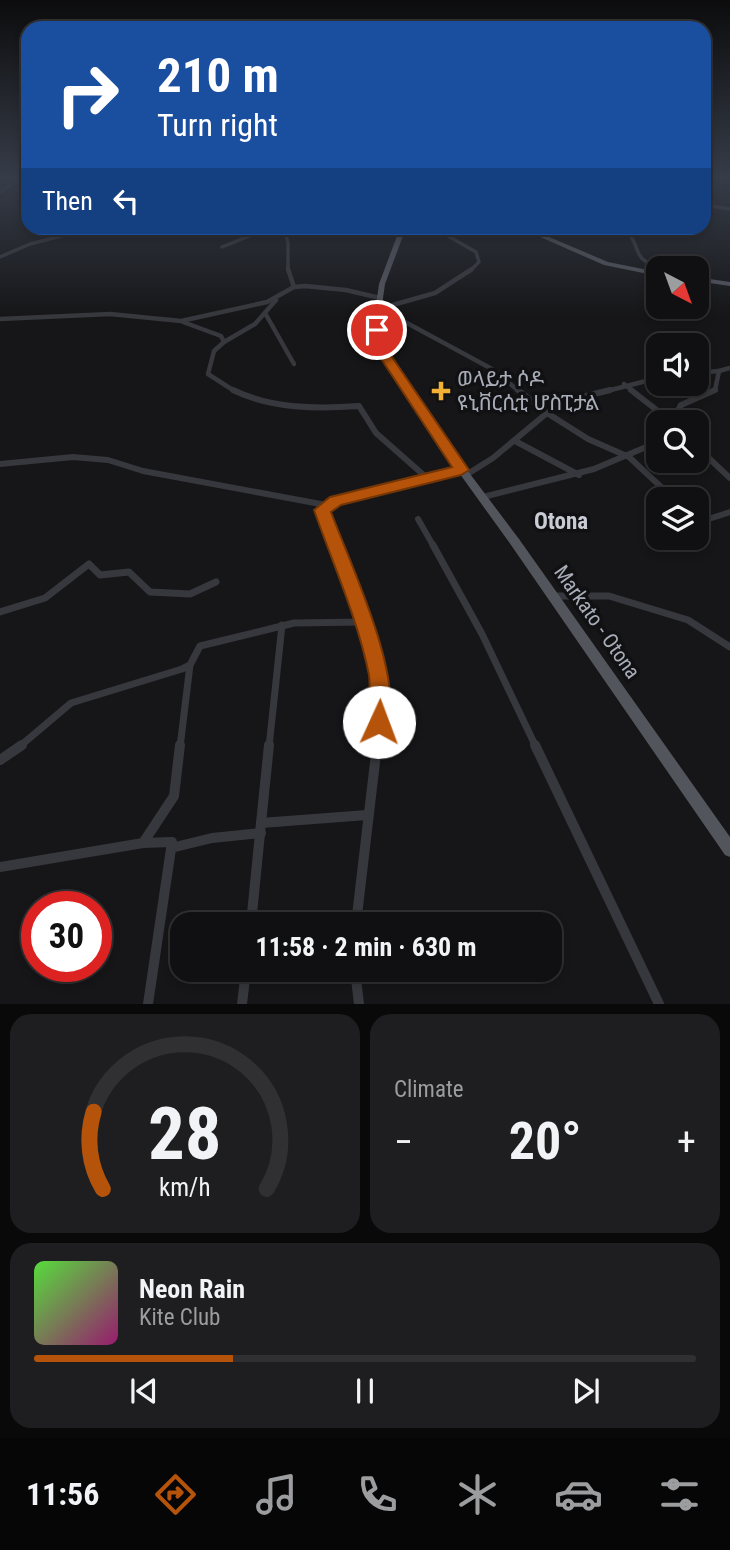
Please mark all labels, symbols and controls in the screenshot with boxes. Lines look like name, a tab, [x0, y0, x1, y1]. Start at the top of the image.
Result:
text: 210 m	[157, 47, 279, 104]
icon: right	[42, 49, 133, 140]
text: Turn right	[157, 106, 278, 144]
icon: left	[107, 182, 145, 220]
text: Then	[42, 186, 93, 216]
north arrow	[646, 256, 709, 318]
map controls	[646, 256, 709, 550]
pin	[347, 300, 407, 360]
icon: arrive	[358, 311, 396, 349]
button: sound	[646, 333, 709, 396]
place label: ወላይታ ሶዶ ዩኒቨርሲቲ ሆስፒታል	[457, 367, 599, 415]
marker: ወላይታ ሶዶ ዩኒቨርሲቲ ሆስፒታል	[431, 381, 451, 401]
button: search	[646, 410, 709, 473]
button: layers	[646, 487, 709, 550]
district label: Otona	[534, 508, 588, 535]
street label: Markato - Otona	[549, 561, 645, 683]
position arrow	[342, 685, 416, 759]
speed limit sign: 30	[21, 891, 112, 982]
text: 11:58 · 2 min · 630 m	[256, 932, 476, 962]
text: Climate	[394, 1076, 464, 1103]
text: 28	[148, 1092, 222, 1178]
text: 20°	[509, 1111, 581, 1172]
text: −	[394, 1120, 413, 1164]
text: +	[677, 1120, 696, 1164]
text: km/h	[159, 1173, 211, 1202]
text: Neon Rain	[139, 1274, 245, 1304]
text: Kite Club	[139, 1304, 220, 1331]
icon: previous	[125, 1372, 163, 1410]
icon: pause	[346, 1372, 384, 1410]
icon: next	[567, 1372, 605, 1410]
icon: directions	[151, 1470, 200, 1519]
icon: music	[252, 1470, 301, 1519]
icon: phone	[353, 1470, 402, 1519]
icon: climate	[453, 1470, 502, 1519]
icon: car	[554, 1470, 603, 1519]
icon: filters	[655, 1470, 704, 1519]
text: 11:56	[26, 1475, 99, 1513]

